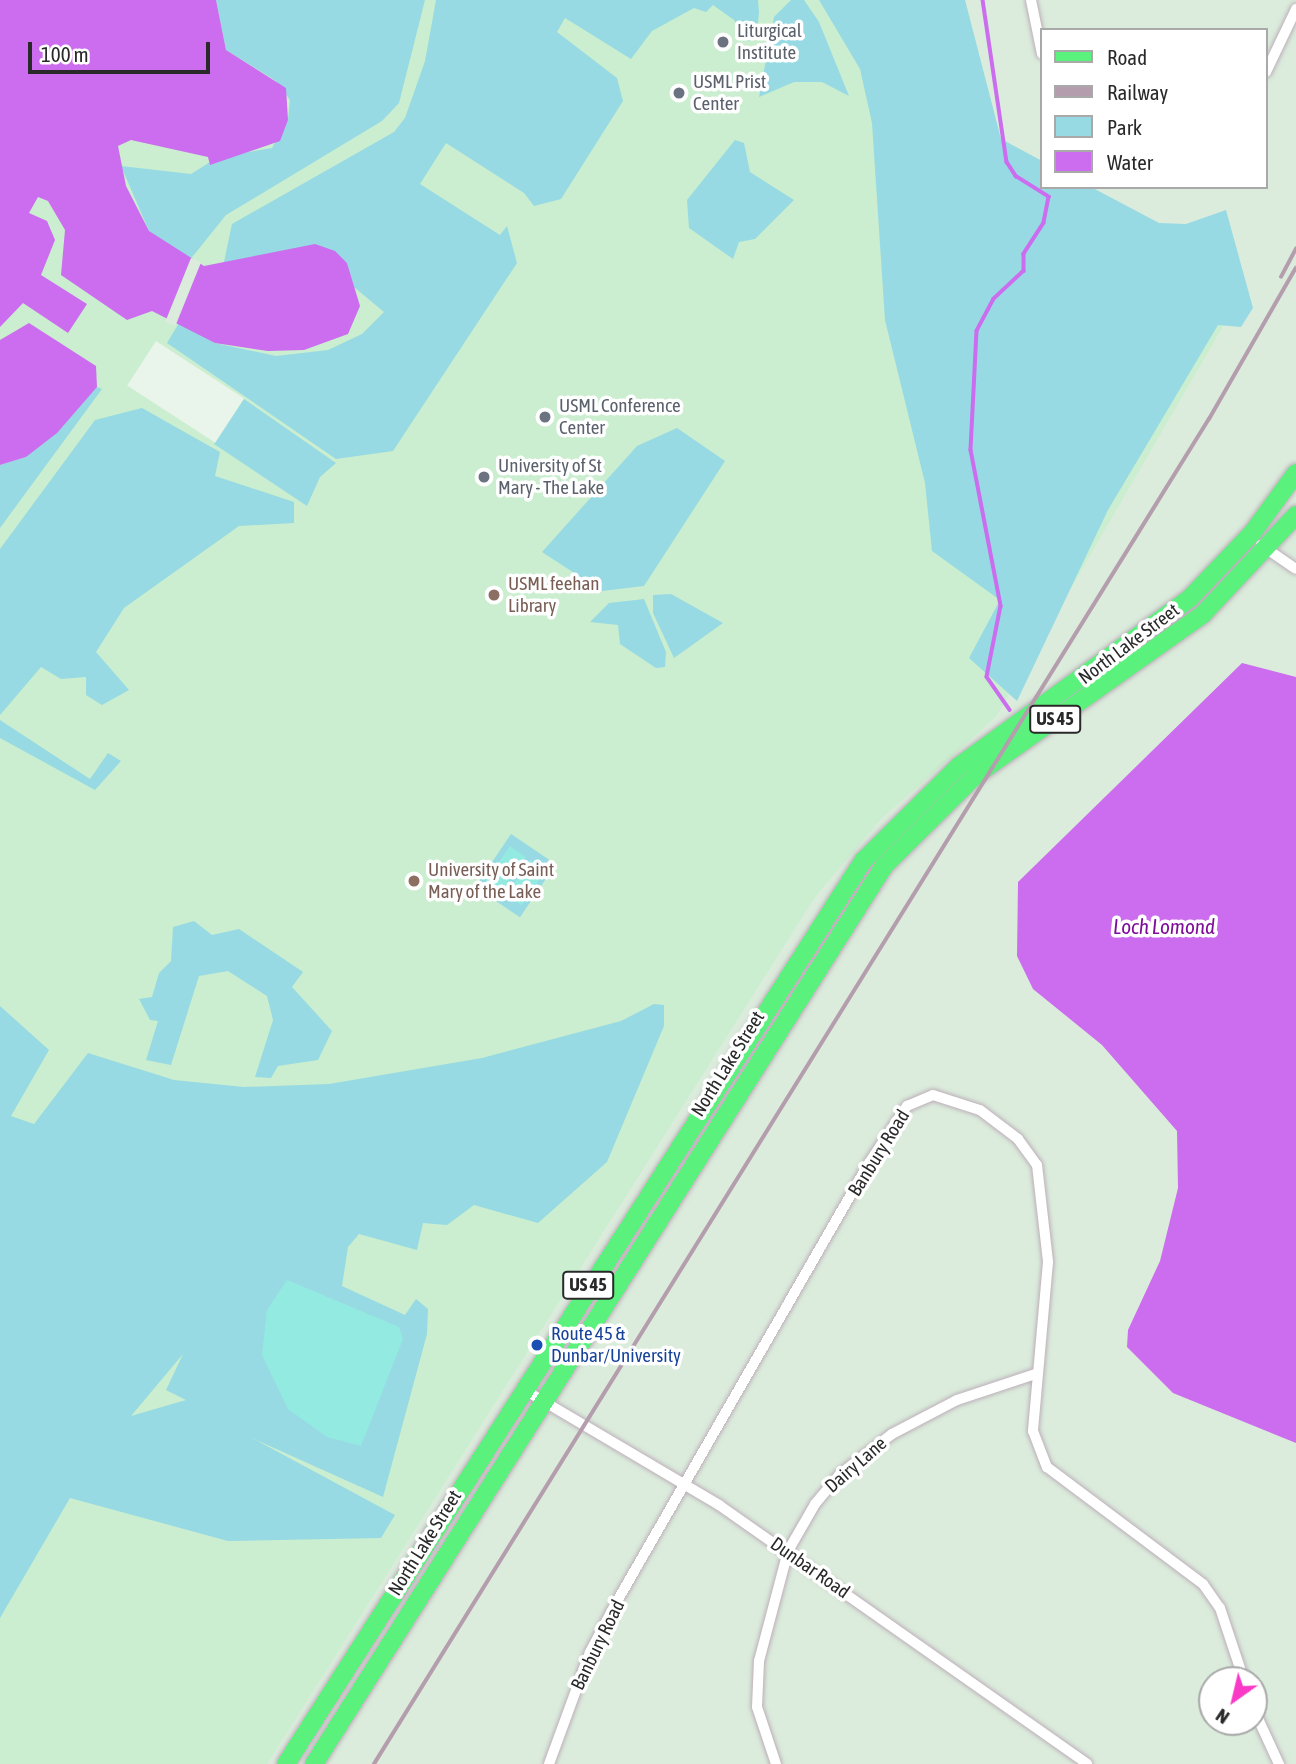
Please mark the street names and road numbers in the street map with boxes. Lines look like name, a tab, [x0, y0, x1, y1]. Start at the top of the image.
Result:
street label: North Lake Street	[1074, 599, 1184, 689]
road number: US 45	[1029, 704, 1081, 734]
street label: North Lake Street	[687, 1007, 769, 1121]
street label: Banbury Road	[843, 1106, 915, 1200]
road number: US 45	[562, 1270, 614, 1300]
street label: Dairy Lane	[821, 1432, 891, 1498]
street label: North Lake Street	[384, 1486, 466, 1600]
street label: Dunbar Road	[766, 1532, 854, 1604]
street label: Banbury Road	[566, 1596, 630, 1694]

